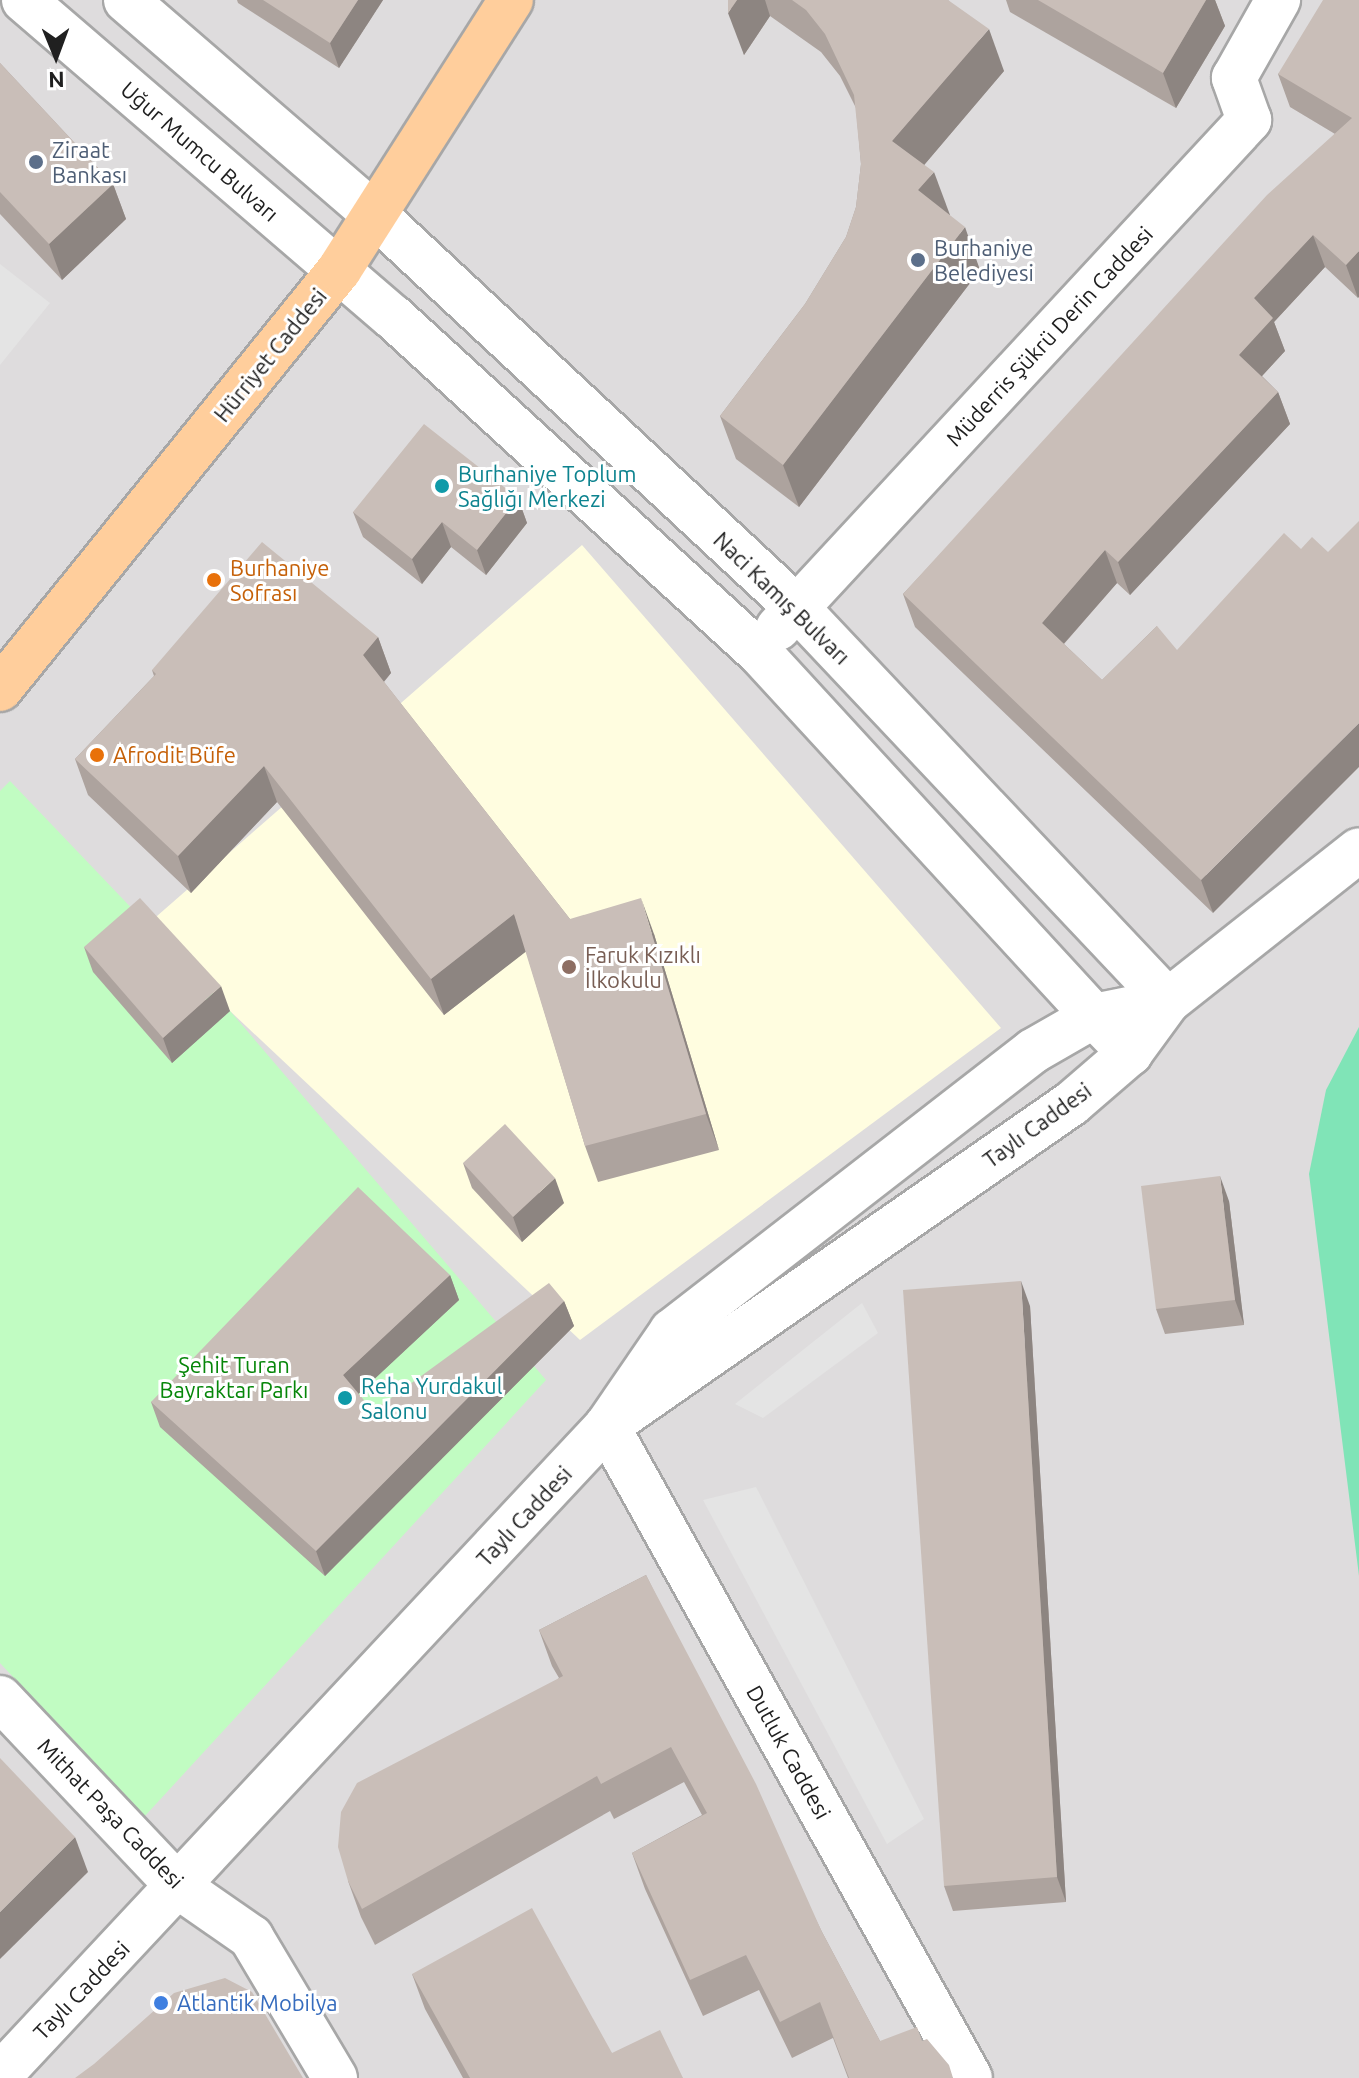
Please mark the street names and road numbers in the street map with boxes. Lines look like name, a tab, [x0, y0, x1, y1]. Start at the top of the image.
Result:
street label: Uğur Mumcu Bulvarı	[116, 75, 284, 227]
street label: Müderris Şükrü Derin Caddesi	[940, 221, 1158, 451]
street label: Hürriyet Caddesi	[208, 283, 332, 427]
street label: Naci Kamış Bulvarı	[708, 526, 856, 670]
street label: Taylı Caddesi	[978, 1077, 1096, 1173]
street label: Taylı Caddesi	[471, 1461, 577, 1571]
street label: Dutluk Caddesi	[741, 1681, 837, 1823]
street label: Mithat Paşa Caddesi	[33, 1732, 189, 1894]
street label: Taylı Caddesi	[27, 1935, 135, 2045]

